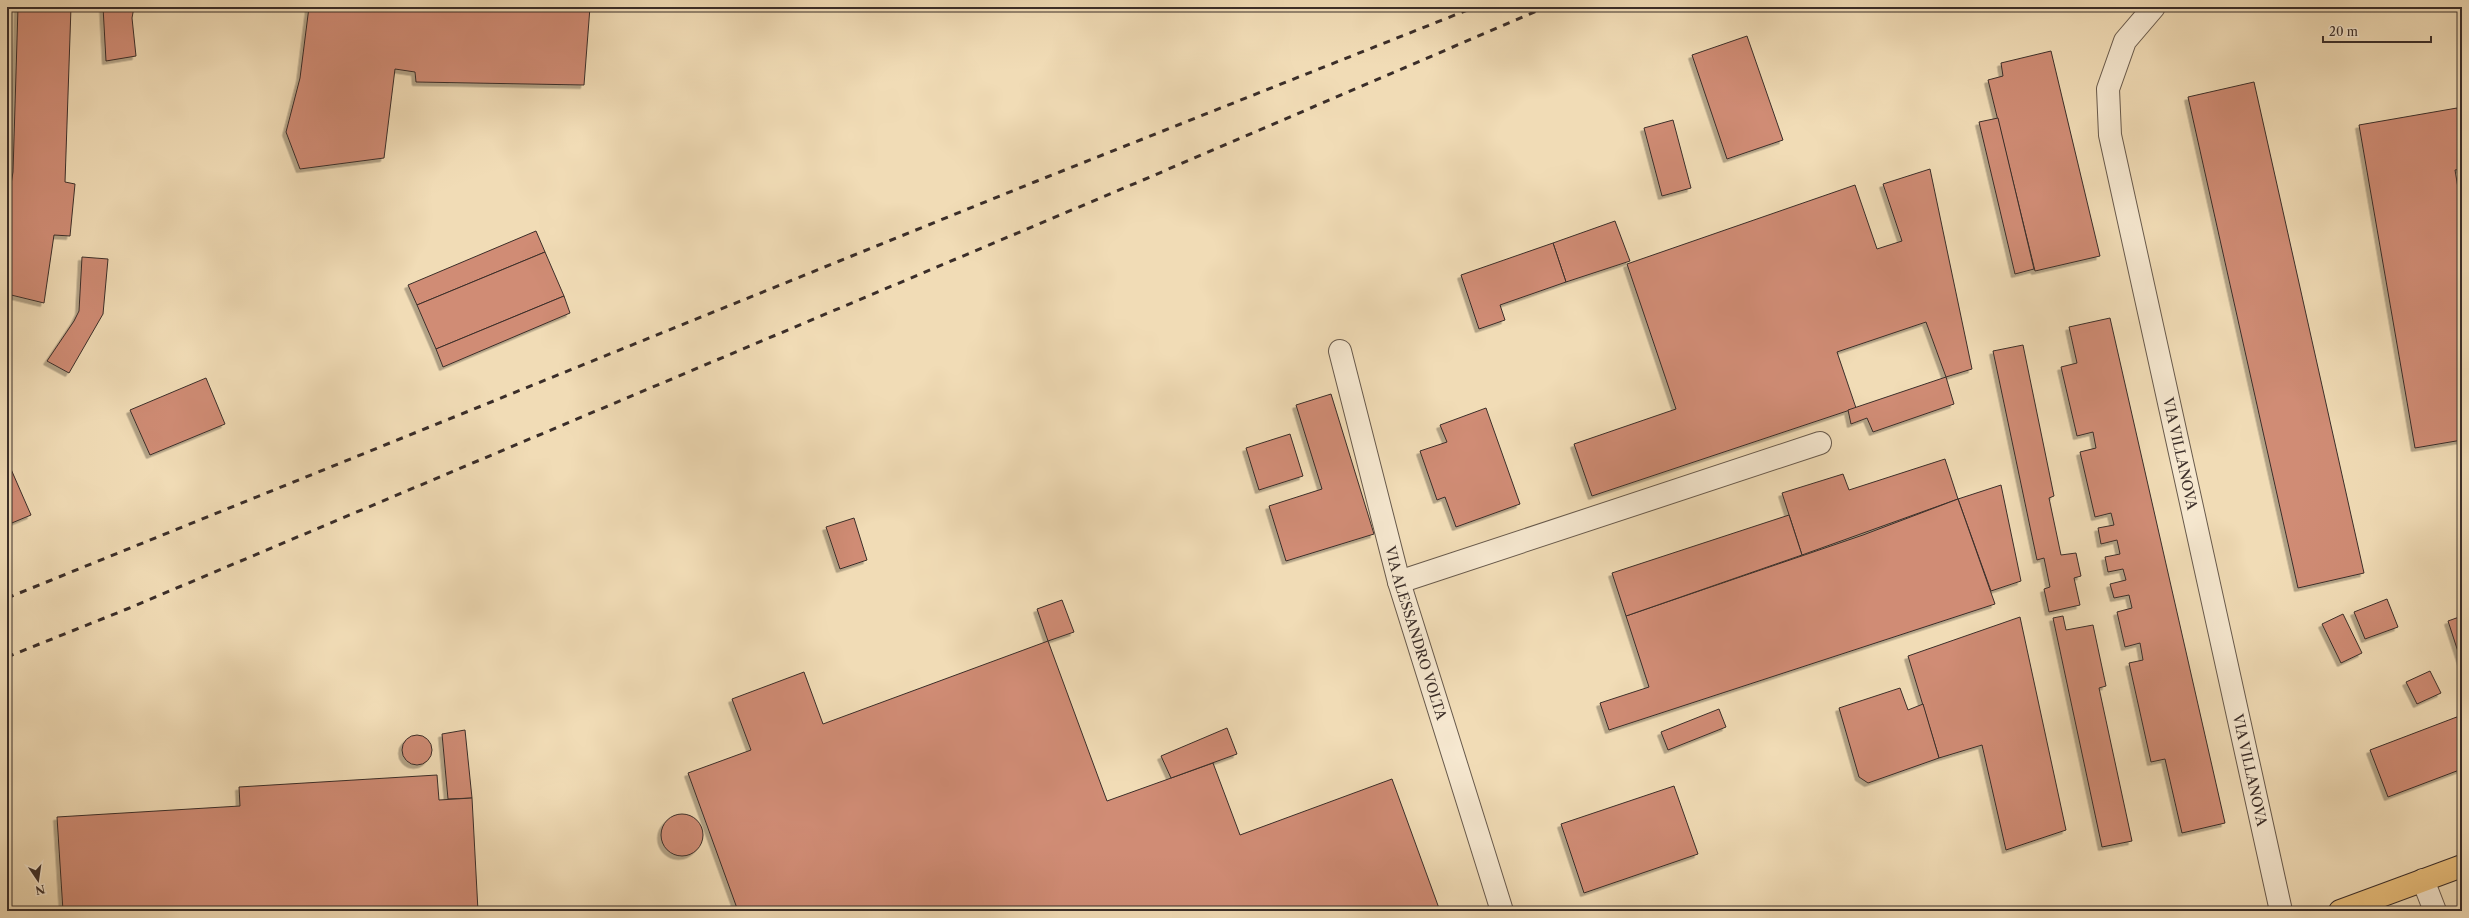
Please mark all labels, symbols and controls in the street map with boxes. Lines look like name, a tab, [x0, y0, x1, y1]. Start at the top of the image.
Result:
scale bar	[2323, 18, 2431, 44]
text: 20 m	[2329, 24, 2358, 39]
street label: VIA VILLANOVA	[2159, 395, 2201, 512]
street label: VIA ALESSANDRO VOLTA	[1381, 543, 1451, 723]
street label: VIA VILLANOVA	[2229, 711, 2271, 829]
north arrow	[18, 860, 58, 900]
text: N	[34, 882, 46, 898]

